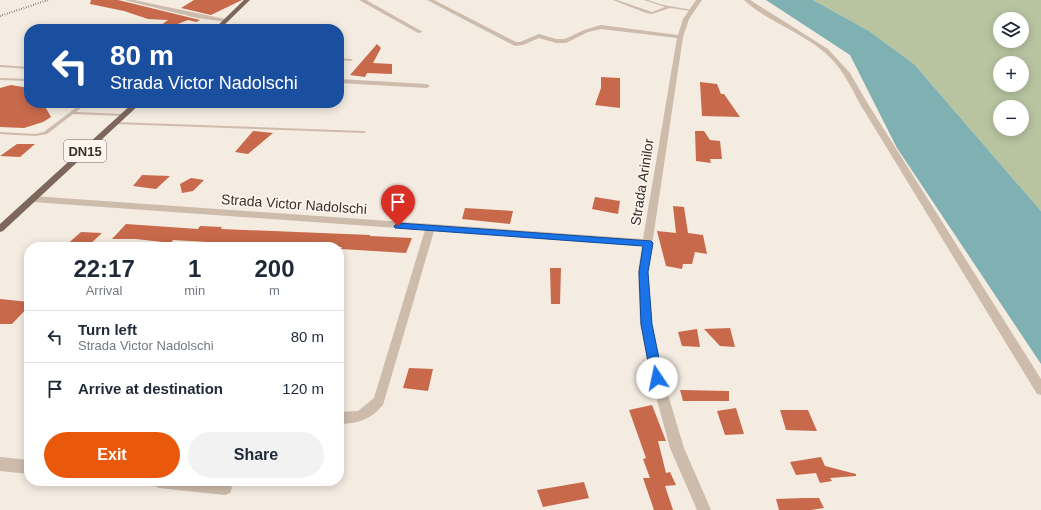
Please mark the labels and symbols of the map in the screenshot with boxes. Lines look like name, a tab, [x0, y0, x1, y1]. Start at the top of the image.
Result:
street label: Strada Arinilor	[627, 137, 657, 227]
road number: DN15	[64, 140, 106, 162]
pin	[381, 185, 415, 226]
street label: Strada Victor Nadolschi	[221, 191, 367, 217]
position arrow	[636, 357, 678, 399]

